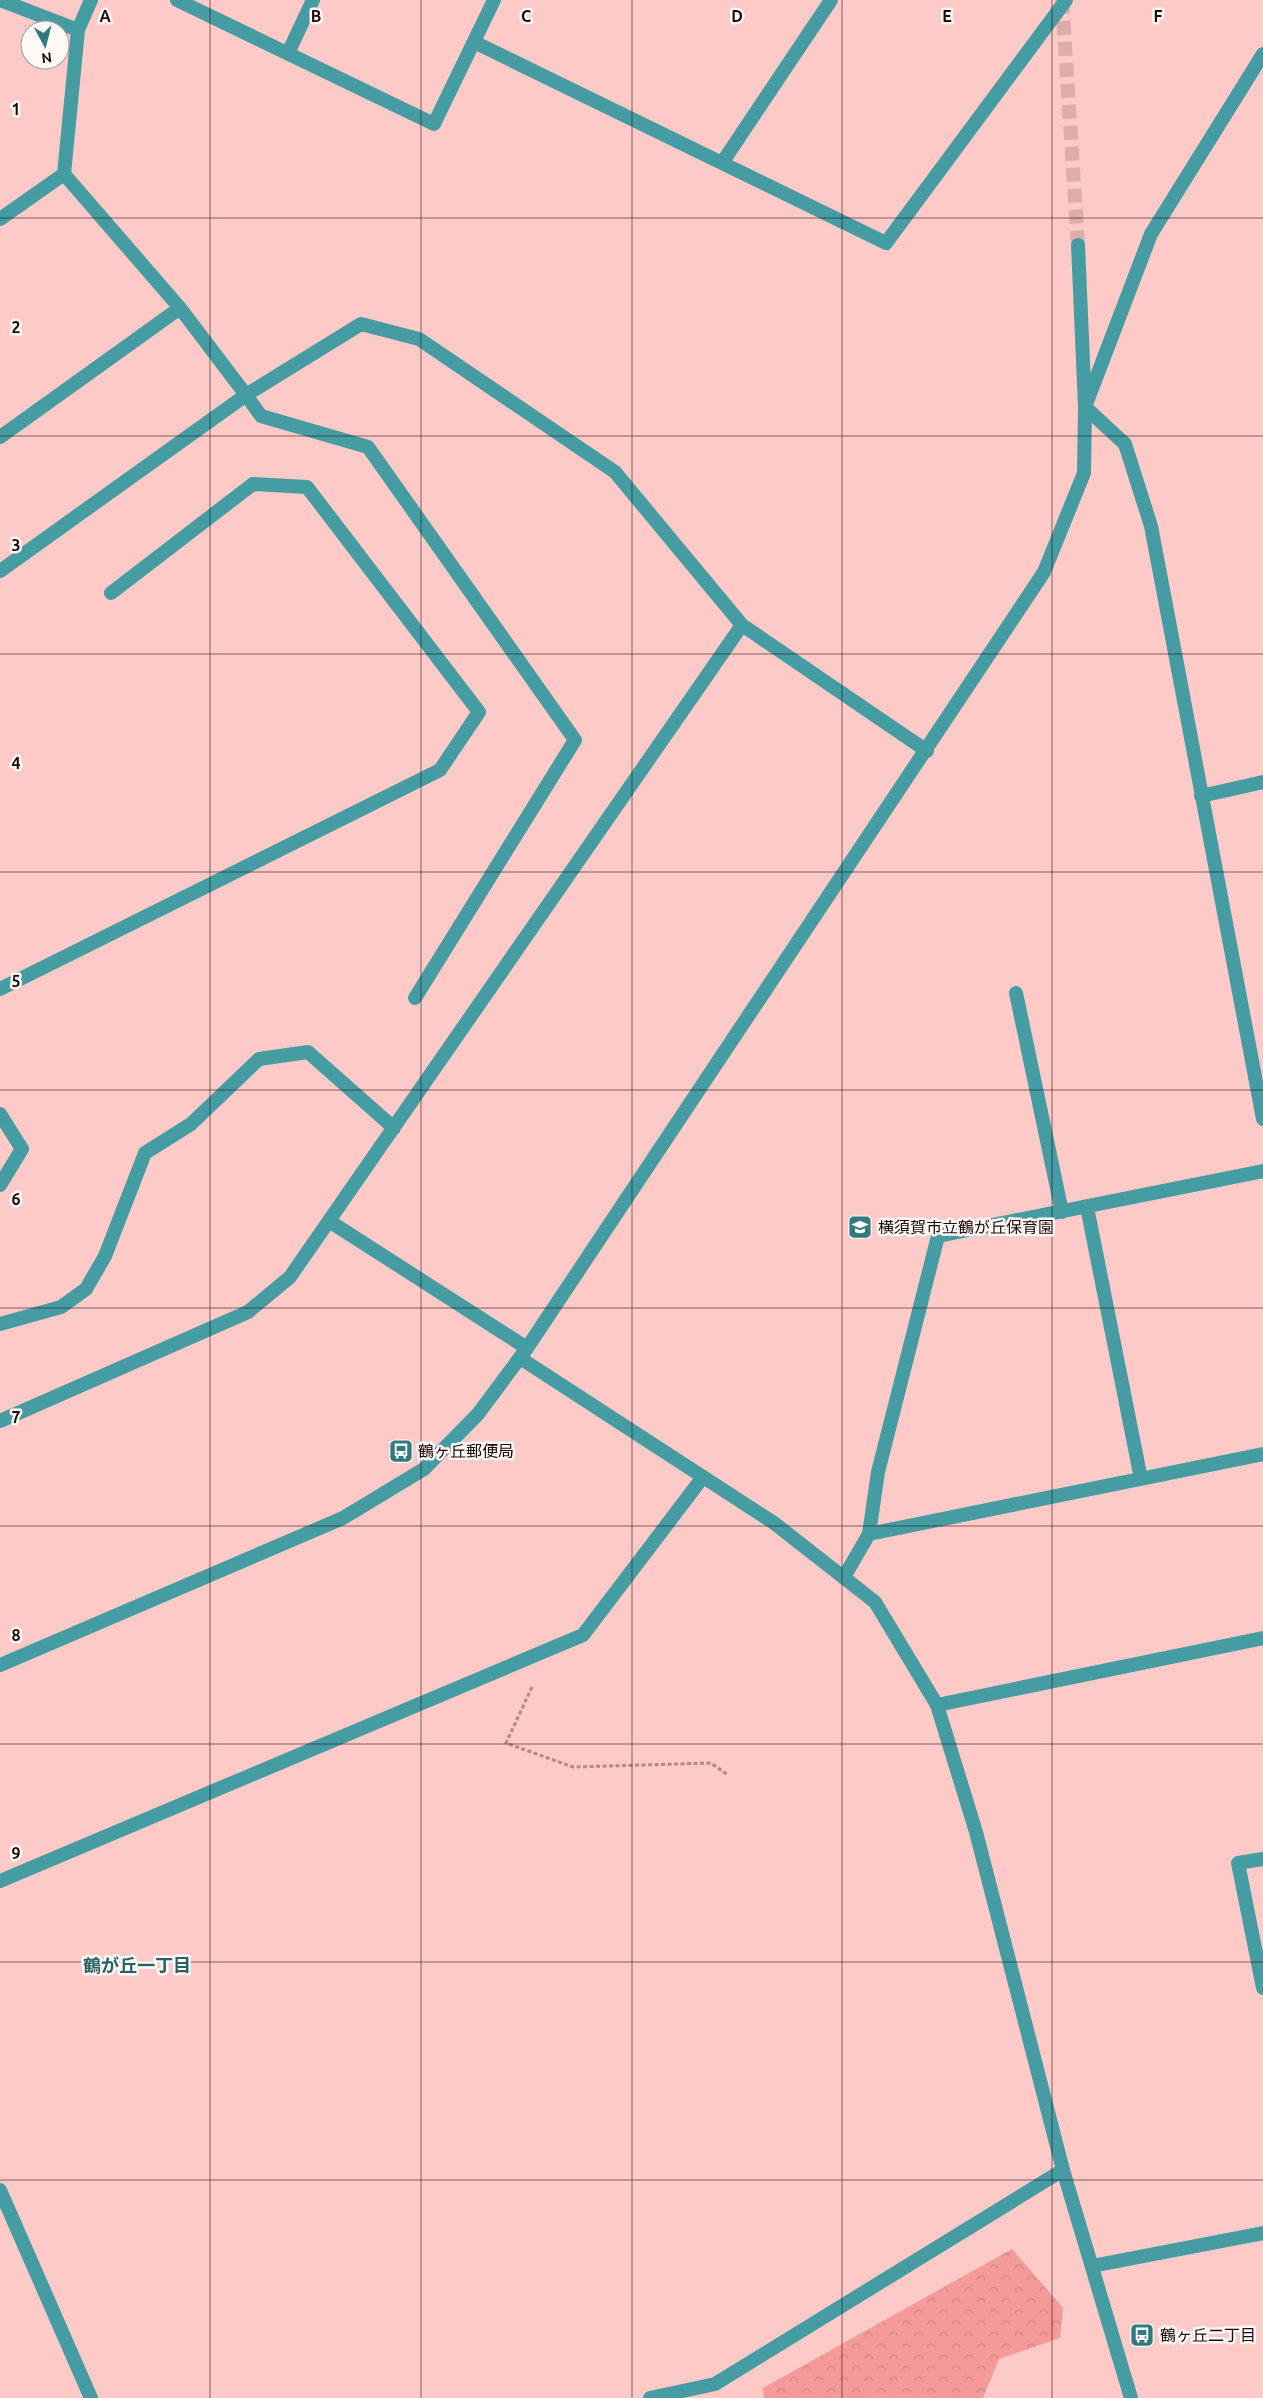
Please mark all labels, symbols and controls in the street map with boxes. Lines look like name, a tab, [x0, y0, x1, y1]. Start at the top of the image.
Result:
text: A	[99, 7, 111, 25]
text: B	[311, 7, 321, 25]
text: C	[521, 7, 531, 25]
text: D	[731, 7, 743, 25]
text: E	[942, 7, 952, 25]
text: F	[1154, 7, 1163, 25]
north arrow	[20, 20, 70, 70]
text: N	[40, 49, 53, 66]
text: 1	[11, 100, 21, 118]
text: 2	[11, 318, 21, 336]
text: 3	[11, 536, 21, 554]
text: 4	[11, 754, 21, 772]
text: 5	[11, 972, 21, 990]
text: 6	[11, 1190, 21, 1208]
school or university icon: 横須賀市立鶴が丘保育園	[847, 1214, 873, 1240]
place label: 横須賀市立鶴が丘保育園	[878, 1218, 1054, 1236]
text: 7	[11, 1408, 21, 1426]
bus stop icon: 鶴ヶ丘郵便局	[388, 1438, 414, 1464]
place label: 鶴ヶ丘郵便局	[418, 1442, 514, 1460]
text: 8	[11, 1626, 21, 1644]
text: 9	[11, 1844, 21, 1862]
district label: 鶴が丘一丁目	[83, 1955, 191, 1975]
bus stop icon: 鶴ヶ丘二丁目	[1129, 2322, 1155, 2348]
place label: 鶴ヶ丘二丁目	[1160, 2326, 1256, 2344]

